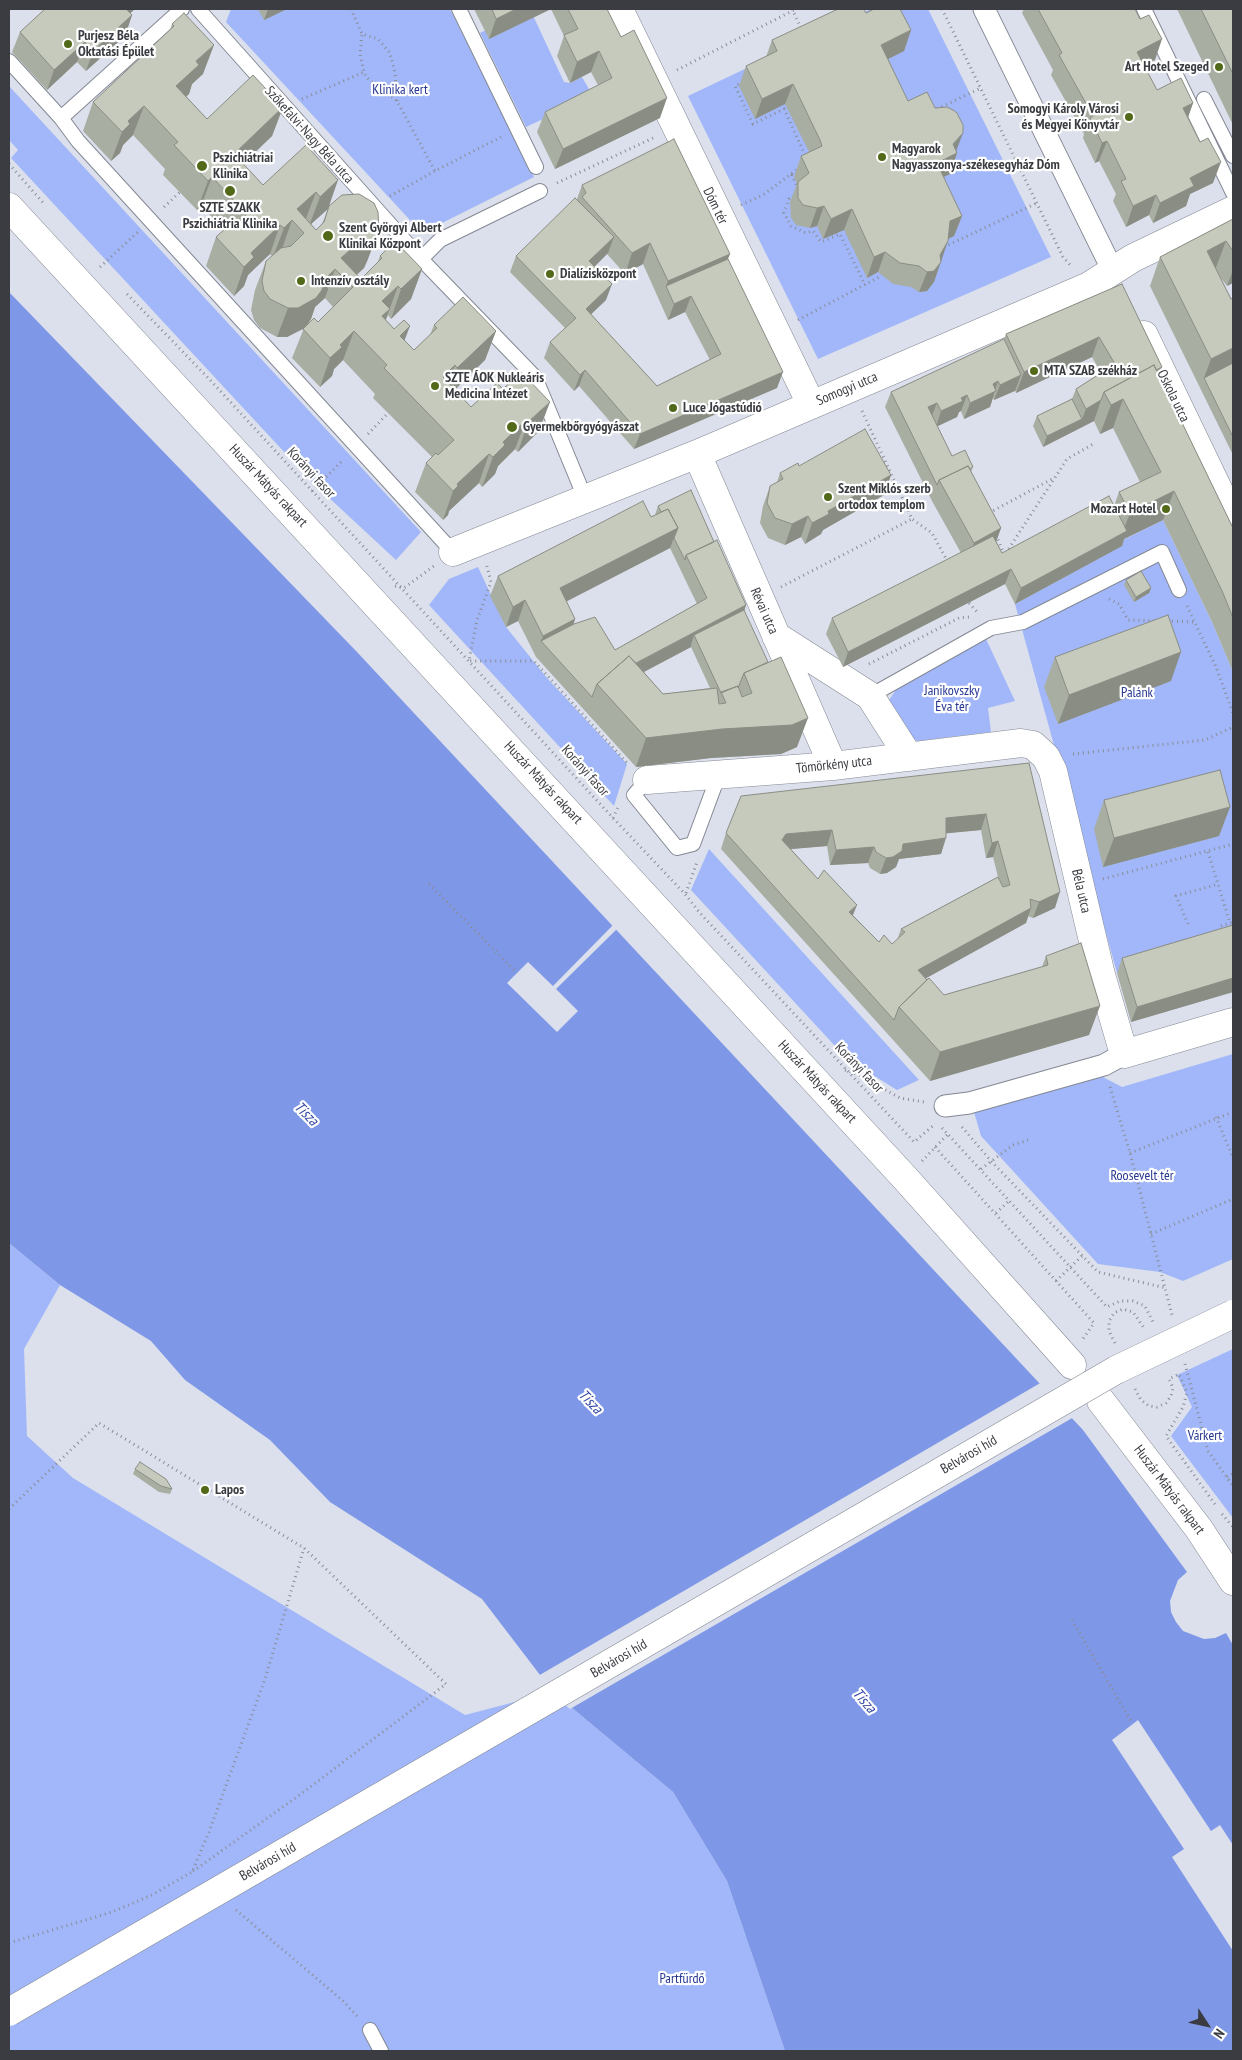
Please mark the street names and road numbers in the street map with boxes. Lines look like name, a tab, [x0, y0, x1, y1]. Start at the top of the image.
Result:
street label: Szőkefalvi-Nagy Béla utca	[261, 83, 357, 187]
street label: Dóm tér	[699, 185, 731, 227]
street label: Oskola utca	[1153, 367, 1193, 425]
street label: Somogyi utca	[814, 369, 880, 409]
street label: Huszár Mátyás rakpart	[225, 441, 311, 531]
street label: Korányi fasor	[283, 444, 339, 502]
street label: Révai utca	[746, 585, 782, 637]
street label: Huszár Mátyás rakpart	[500, 738, 586, 828]
street label: Korányi fasor	[558, 742, 612, 800]
street label: Tömörkény utca	[795, 753, 873, 777]
street label: Béla utca	[1068, 867, 1094, 915]
street label: Huszár Mátyás rakpart	[774, 1037, 860, 1127]
street label: Korányi fasor	[831, 1039, 887, 1097]
street label: Belvárosi híd	[938, 1432, 1000, 1478]
street label: Huszár Mátyás rakpart	[1130, 1442, 1208, 1538]
street label: Belvárosi híd	[588, 1636, 650, 1682]
street label: Belvárosi híd	[237, 1839, 299, 1885]

